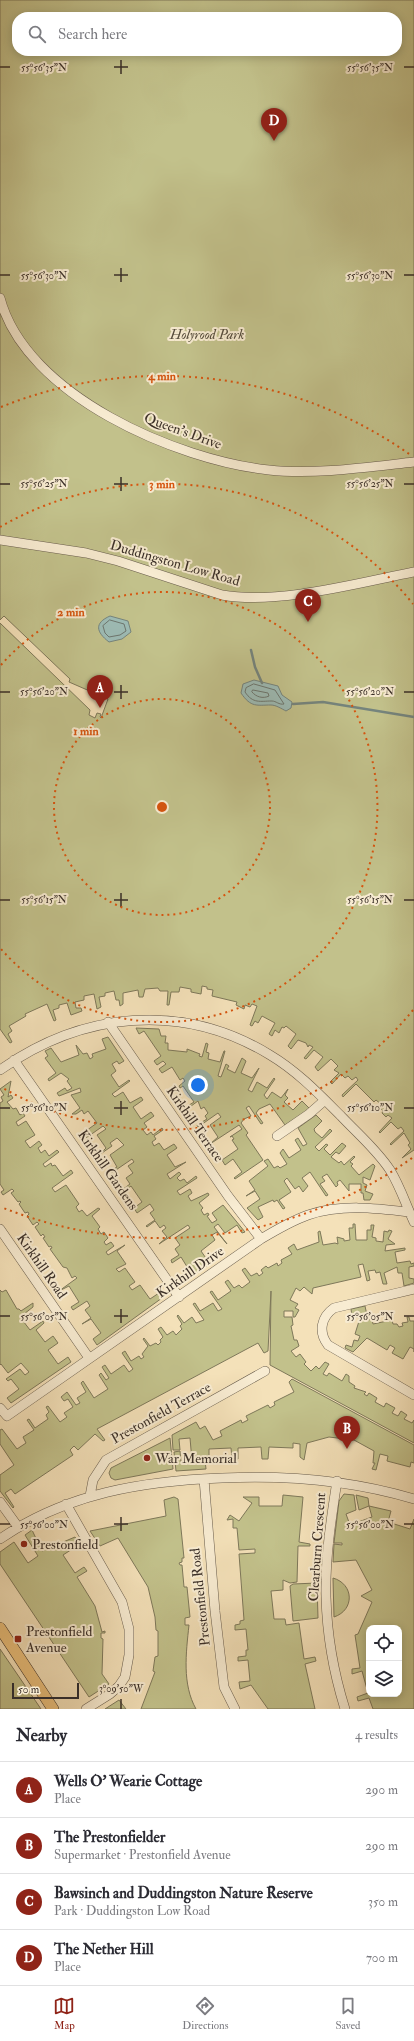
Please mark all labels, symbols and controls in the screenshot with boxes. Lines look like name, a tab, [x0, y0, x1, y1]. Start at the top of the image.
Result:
search box	[12, 12, 402, 56]
icon: search	[26, 23, 48, 45]
text: Search here	[58, 25, 127, 44]
text: 55°56'35"N	[21, 62, 67, 74]
text: 55°56'35"N	[347, 62, 393, 74]
pin: D	[261, 108, 287, 141]
text: 55°56'30"N	[21, 270, 67, 282]
text: 55°56'30"N	[347, 270, 393, 282]
park label: Holyrood Park	[169, 326, 244, 343]
text: 4 min	[147, 369, 177, 384]
street label: Queen's Drive	[142, 409, 224, 453]
text: 3 min	[149, 477, 176, 492]
text: 55°56'25"N	[20, 478, 68, 490]
text: 55°56'25"N	[346, 478, 394, 490]
street label: Duddingston Low Road	[108, 536, 242, 590]
pin: C	[295, 589, 321, 622]
text: 2 min	[57, 605, 85, 620]
pin: A	[87, 675, 113, 708]
text: 55°56'20"N	[20, 686, 68, 698]
text: 55°56'20"N	[346, 686, 394, 698]
text: 1 min	[73, 724, 100, 739]
centre of rings	[155, 800, 169, 814]
text: 55°56'15"N	[21, 894, 67, 906]
text: 55°56'15"N	[347, 894, 393, 906]
your location	[188, 1075, 208, 1095]
street label: Kirkhill Terrace	[163, 1083, 227, 1165]
text: 55°56'10"N	[21, 1102, 67, 1114]
text: 55°56'10"N	[347, 1102, 393, 1114]
street label: Kirkhill Gardens	[74, 1127, 142, 1214]
street label: Kirkhill Road	[13, 1230, 71, 1302]
street label: Kirkhill Drive	[153, 1242, 227, 1301]
text: 55°56'05"N	[20, 1311, 68, 1323]
text: 55°56'05"N	[346, 1311, 394, 1323]
street label: Prestonfield Terrace	[108, 1378, 214, 1447]
pin: B	[334, 1416, 360, 1449]
place label: War Memorial	[154, 1450, 237, 1467]
marker: War Memorial	[142, 1453, 152, 1463]
street label: Clearburn Crescent	[305, 1491, 329, 1602]
text: 55°56'00"N	[20, 1519, 68, 1531]
text: 55°56'00"N	[346, 1519, 394, 1531]
place label: Prestonfield	[32, 1536, 98, 1553]
marker: Prestonfield	[19, 1539, 29, 1549]
street label: Prestonfield Road	[186, 1547, 214, 1647]
place label: Prestonfield Avenue	[25, 1623, 92, 1656]
map controls	[366, 1625, 402, 1697]
button: locate	[366, 1625, 402, 1661]
marker: Prestonfield Avenue	[13, 1634, 23, 1644]
button: layers	[366, 1661, 402, 1697]
scale bar	[12, 1681, 79, 1700]
text: 50 m	[18, 1683, 39, 1696]
text: 3°09'50"W	[99, 1683, 144, 1695]
text: Nearby	[16, 1725, 67, 1746]
text: 4 results	[355, 1727, 398, 1743]
text: Wells O' Wearie Cottage	[54, 1772, 202, 1791]
text: A	[25, 1782, 33, 1798]
text: 290 m	[365, 1782, 398, 1798]
text: Place	[54, 1791, 81, 1807]
text: The Prestonfielder	[54, 1828, 165, 1847]
text: B	[25, 1838, 33, 1854]
text: 290 m	[365, 1838, 398, 1854]
text: Supermarket · Prestonfield Avenue	[54, 1847, 231, 1863]
text: Bawsinch and Duddingston Nature Reserve	[54, 1884, 313, 1903]
text: C	[24, 1894, 34, 1910]
text: 350 m	[368, 1894, 398, 1910]
text: Park · Duddingston Low Road	[54, 1903, 210, 1919]
text: The Nether Hill	[54, 1940, 154, 1959]
text: D	[24, 1950, 34, 1966]
text: 700 m	[366, 1950, 398, 1966]
text: Place	[54, 1959, 81, 1975]
tab: Map	[53, 1995, 75, 2032]
tab: Directions	[182, 1995, 229, 2032]
tab: Saved	[335, 1995, 361, 2032]

